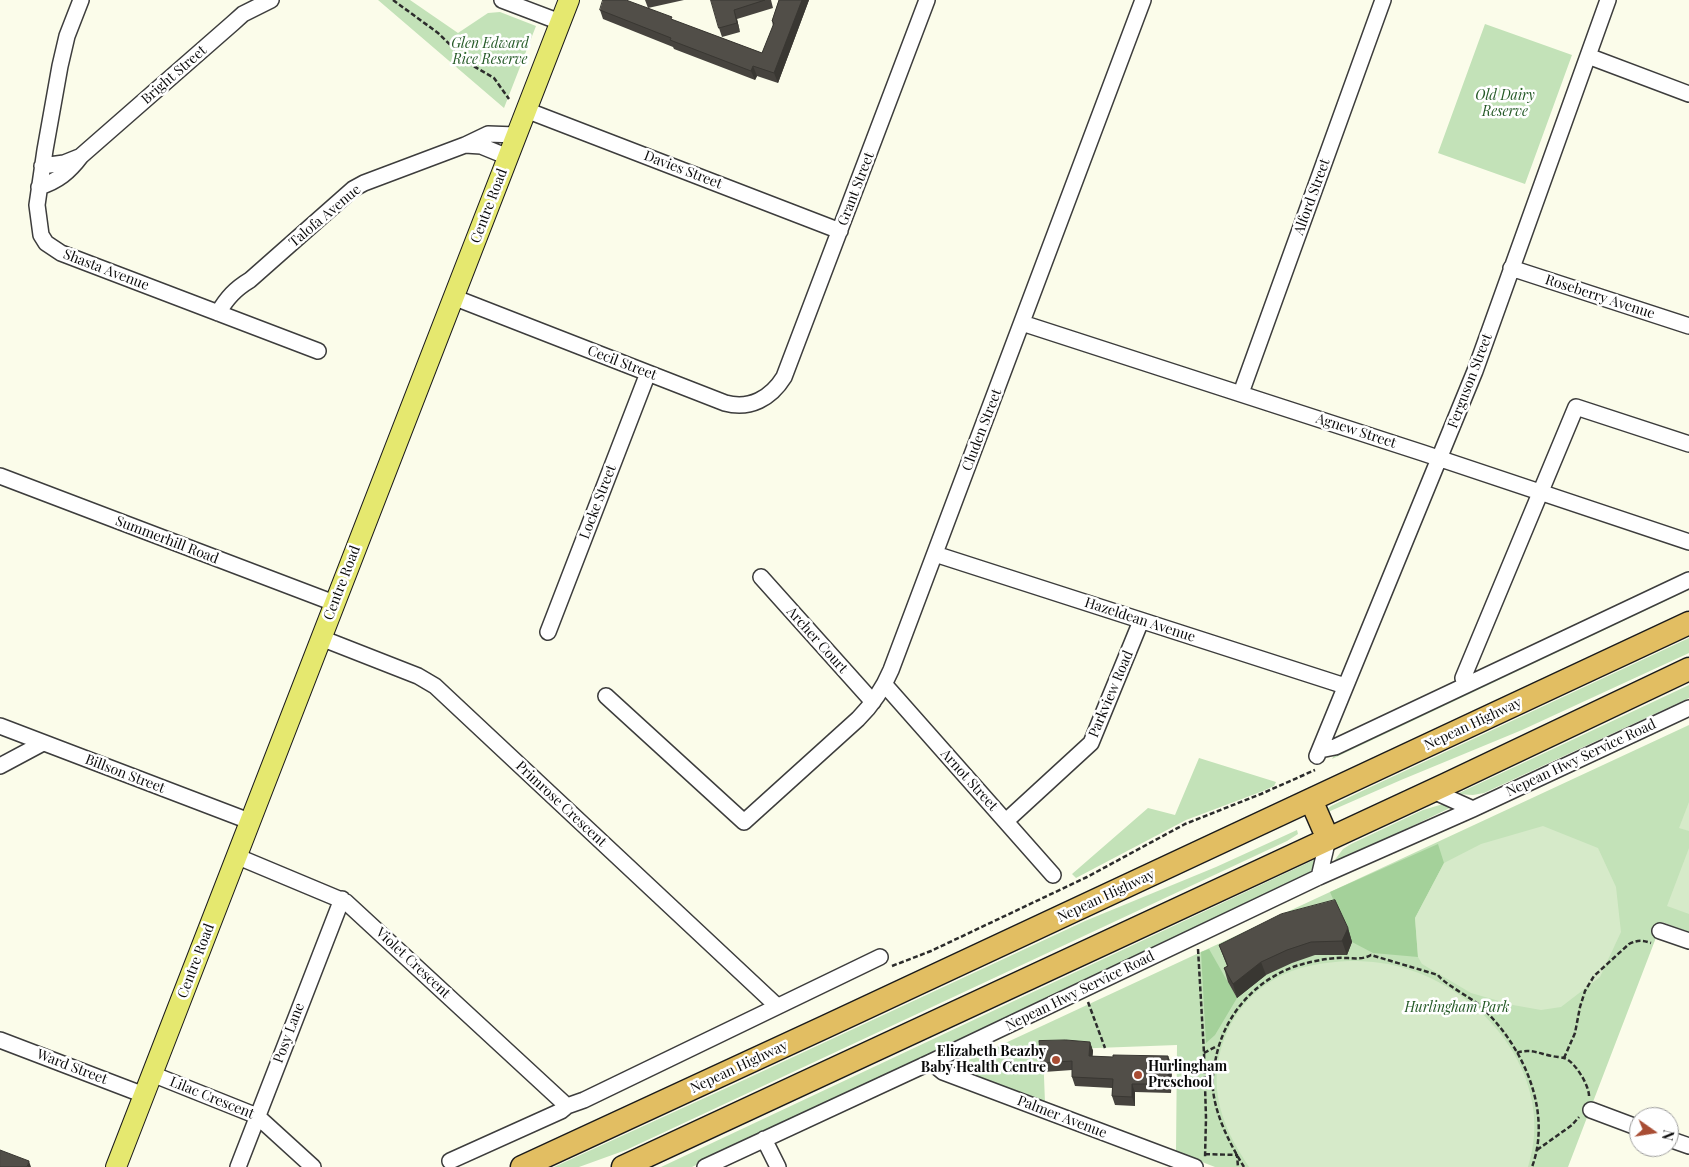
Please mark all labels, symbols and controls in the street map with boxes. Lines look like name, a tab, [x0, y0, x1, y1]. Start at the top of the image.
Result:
park label: Glen Edward Rice Reserve	[451, 36, 529, 68]
street label: Bright Street	[138, 42, 210, 108]
park label: Old Dairy Reserve	[1475, 88, 1535, 120]
street label: Davies Street	[642, 147, 724, 193]
street label: Grant Street	[834, 150, 878, 228]
street label: Alford Street	[1290, 157, 1334, 237]
street label: Centre Road	[467, 166, 511, 246]
street label: Talofa Avenue	[286, 181, 364, 251]
street label: Shasta Avenue	[61, 246, 151, 294]
street label: Roseberry Avenue	[1543, 271, 1657, 323]
street label: Ferguson Street	[1444, 331, 1496, 431]
street label: Cecil Street	[585, 342, 659, 384]
street label: Cluden Street	[959, 387, 1005, 473]
street label: Agnew Street	[1314, 410, 1398, 452]
street label: Locke Street	[576, 462, 620, 542]
street label: Summerhill Road	[113, 513, 221, 567]
street label: Centre Road	[320, 543, 364, 623]
street label: Hazeldean Avenue	[1083, 594, 1197, 646]
street label: Archer Court	[783, 603, 851, 677]
street label: Parkview Road	[1085, 648, 1137, 740]
street label: Nepean Highway	[1422, 694, 1524, 754]
street label: Nepean Hwy Service Road	[1503, 716, 1659, 800]
street label: Arnot Street	[937, 746, 1001, 814]
street label: Billson Street	[83, 751, 167, 797]
street label: Primrose Crescent	[512, 758, 610, 850]
street label: Nepean Highway	[1055, 866, 1157, 926]
street label: Centre Road	[174, 921, 218, 1001]
street label: Violet Crescent	[372, 924, 454, 1002]
street label: Nepean Hwy Service Road	[1003, 948, 1157, 1034]
park label: Hurlingham Park	[1404, 1000, 1510, 1016]
street label: Posy Lane	[270, 1001, 308, 1065]
street label: Nepean Highway	[688, 1037, 790, 1097]
place label: Elizabeth Beazby Baby Health Centre	[921, 1044, 1046, 1076]
street label: Ward Street	[34, 1046, 110, 1088]
marker: Elizabeth Beazby Baby Health Centre	[1050, 1054, 1062, 1066]
place label: Hurlingham Preschool	[1148, 1059, 1227, 1092]
marker: Hurlingham Preschool	[1132, 1069, 1144, 1081]
street label: Lilac Crescent	[167, 1073, 257, 1123]
street label: Palmer Avenue	[1015, 1092, 1109, 1142]
north arrow	[1629, 1107, 1679, 1157]
text: N	[1658, 1128, 1679, 1142]

